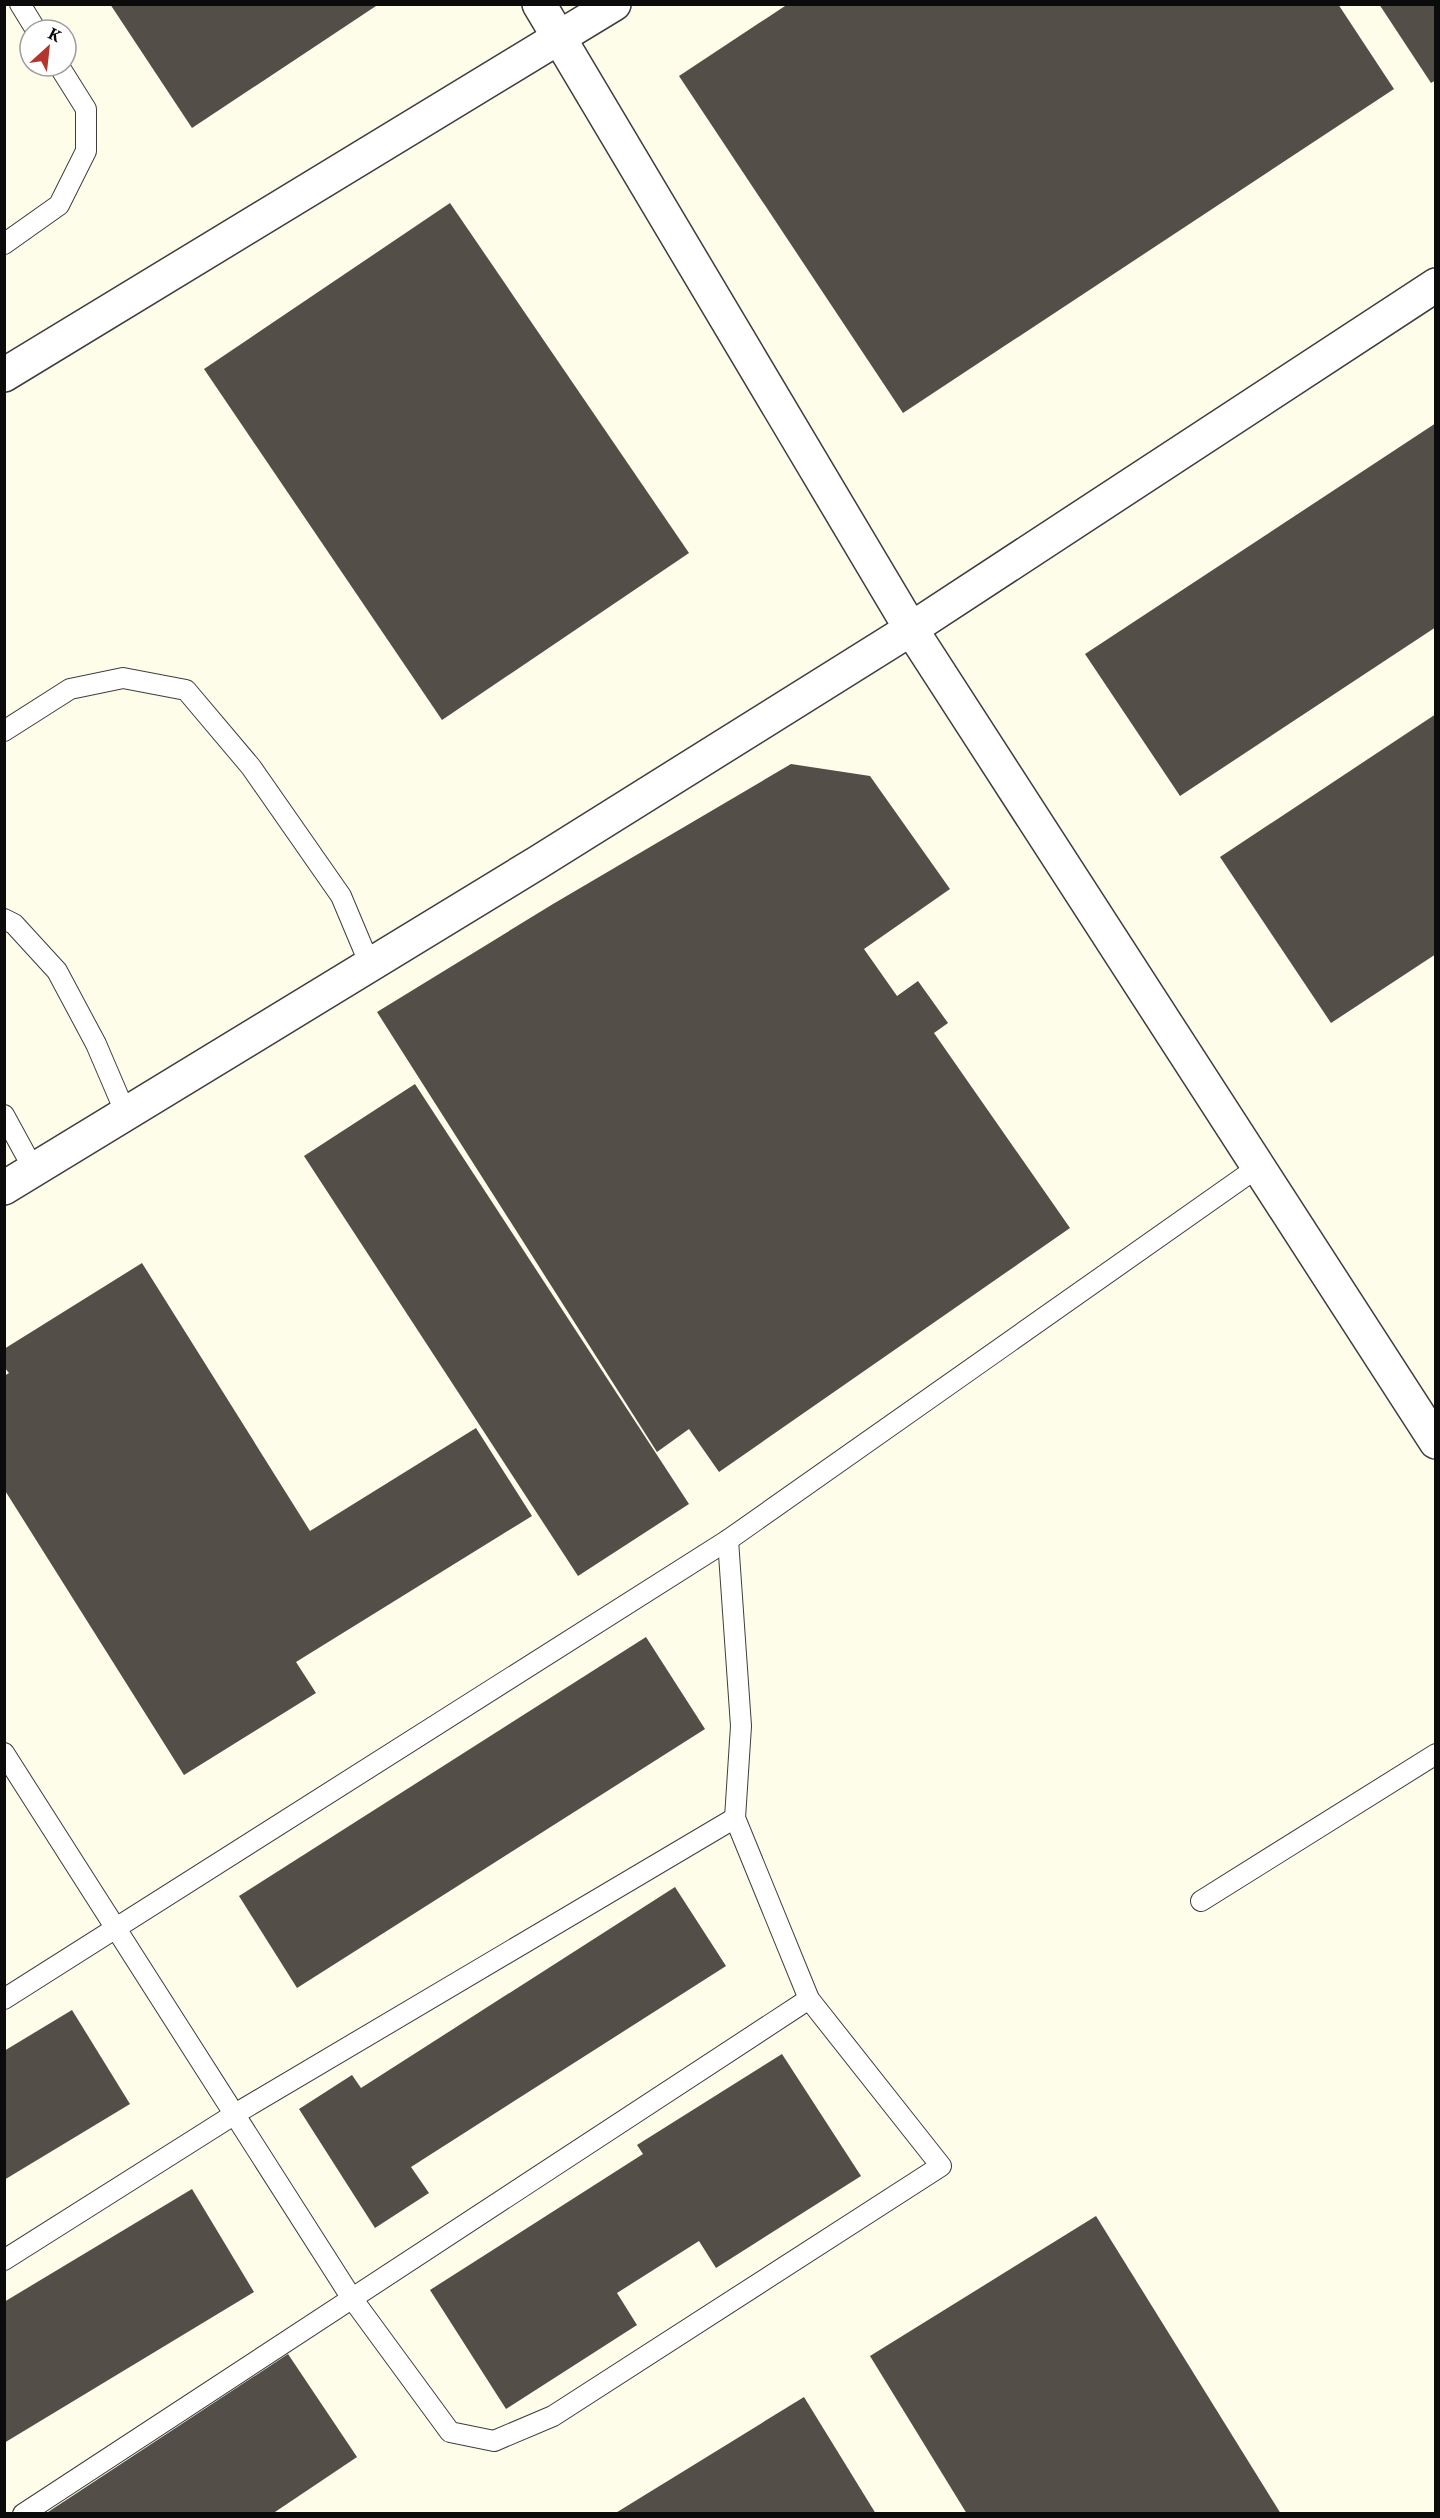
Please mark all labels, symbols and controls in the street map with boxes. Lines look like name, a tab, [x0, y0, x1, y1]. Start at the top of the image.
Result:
north arrow	[18, 18, 78, 78]
text: K	[45, 22, 65, 47]

